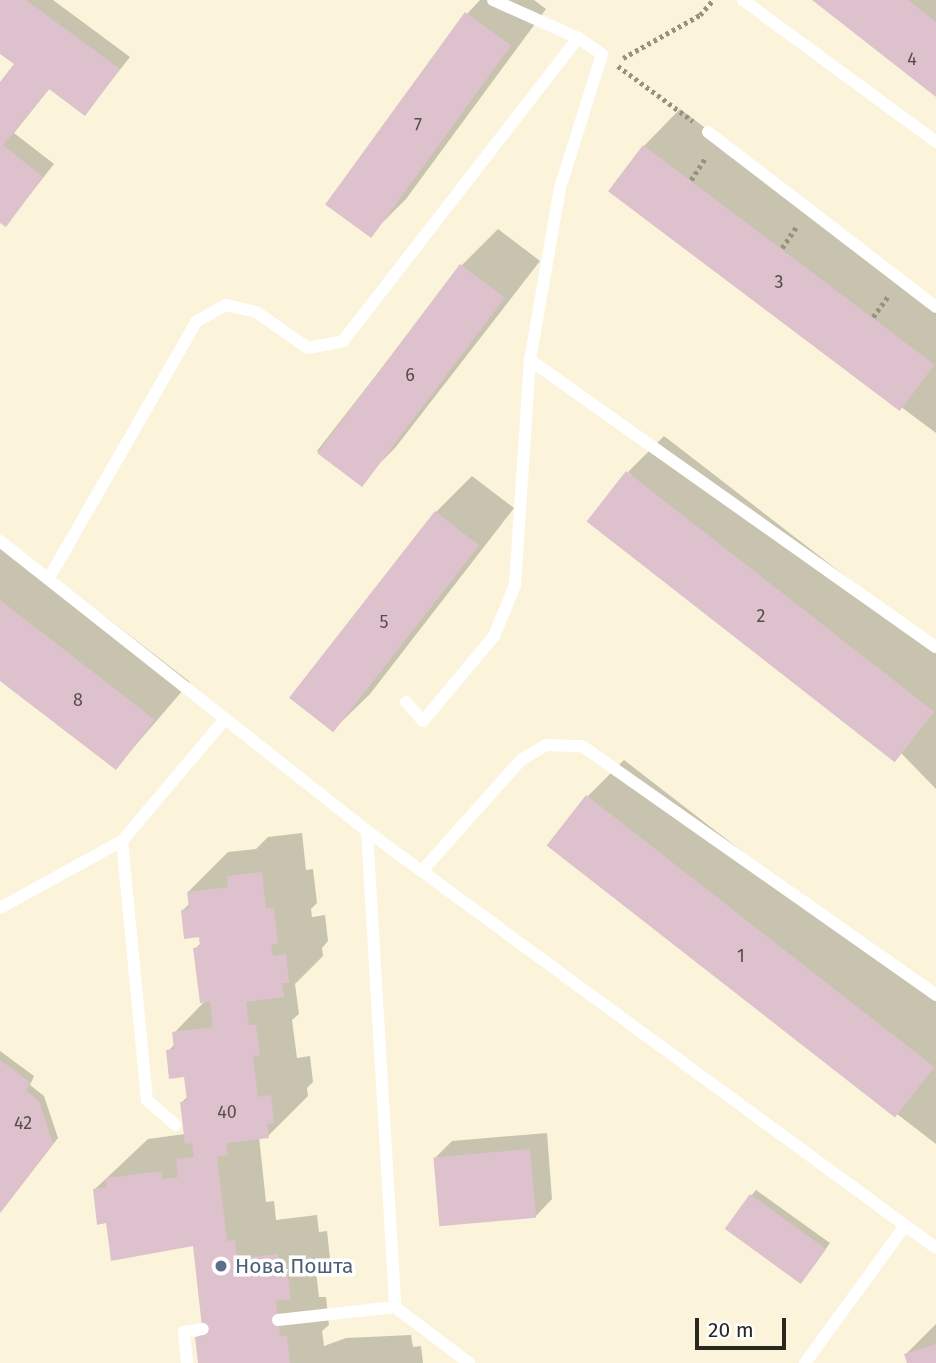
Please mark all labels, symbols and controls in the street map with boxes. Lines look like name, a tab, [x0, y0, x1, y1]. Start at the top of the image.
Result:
house number: 4	[907, 48, 917, 70]
house number: 7	[414, 114, 422, 136]
house number: 3	[775, 271, 783, 293]
house number: 6	[405, 364, 415, 386]
house number: 2	[757, 605, 765, 627]
house number: 5	[379, 611, 389, 633]
house number: 8	[73, 689, 83, 711]
house number: 1	[737, 945, 745, 967]
house number: 40	[217, 1101, 237, 1123]
house number: 42	[14, 1112, 32, 1134]
place label: Нова Пошта	[235, 1253, 353, 1279]
marker: Нова Пошта	[213, 1258, 229, 1274]
scale bar	[698, 1304, 789, 1348]
text: 20 m	[708, 1317, 754, 1343]

